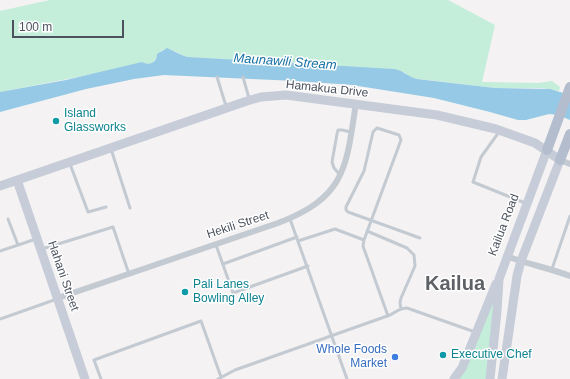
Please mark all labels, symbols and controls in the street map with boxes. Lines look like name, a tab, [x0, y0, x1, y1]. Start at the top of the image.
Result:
scale bar	[14, 12, 126, 38]
text: 100 m	[19, 20, 52, 34]
water label: Maunawili Stream	[233, 51, 337, 73]
street label: Hamakua Drive	[285, 78, 369, 100]
place label: Island Glassworks	[64, 107, 126, 135]
marker: Island Glassworks	[51, 116, 61, 126]
street label: Kailua Road	[486, 192, 522, 258]
street label: Hekili Street	[205, 208, 271, 242]
street label: Hahani Street	[44, 239, 82, 313]
district label: Kailua	[425, 272, 485, 296]
place label: Pali Lanes Bowling Alley	[193, 278, 264, 306]
marker: Pali Lanes Bowling Alley	[180, 287, 190, 297]
place label: Whole Foods Market	[316, 343, 387, 371]
place label: Executive Chef	[451, 348, 532, 362]
marker: Executive Chef	[438, 350, 448, 360]
marker: Whole Foods Market	[390, 352, 400, 362]

